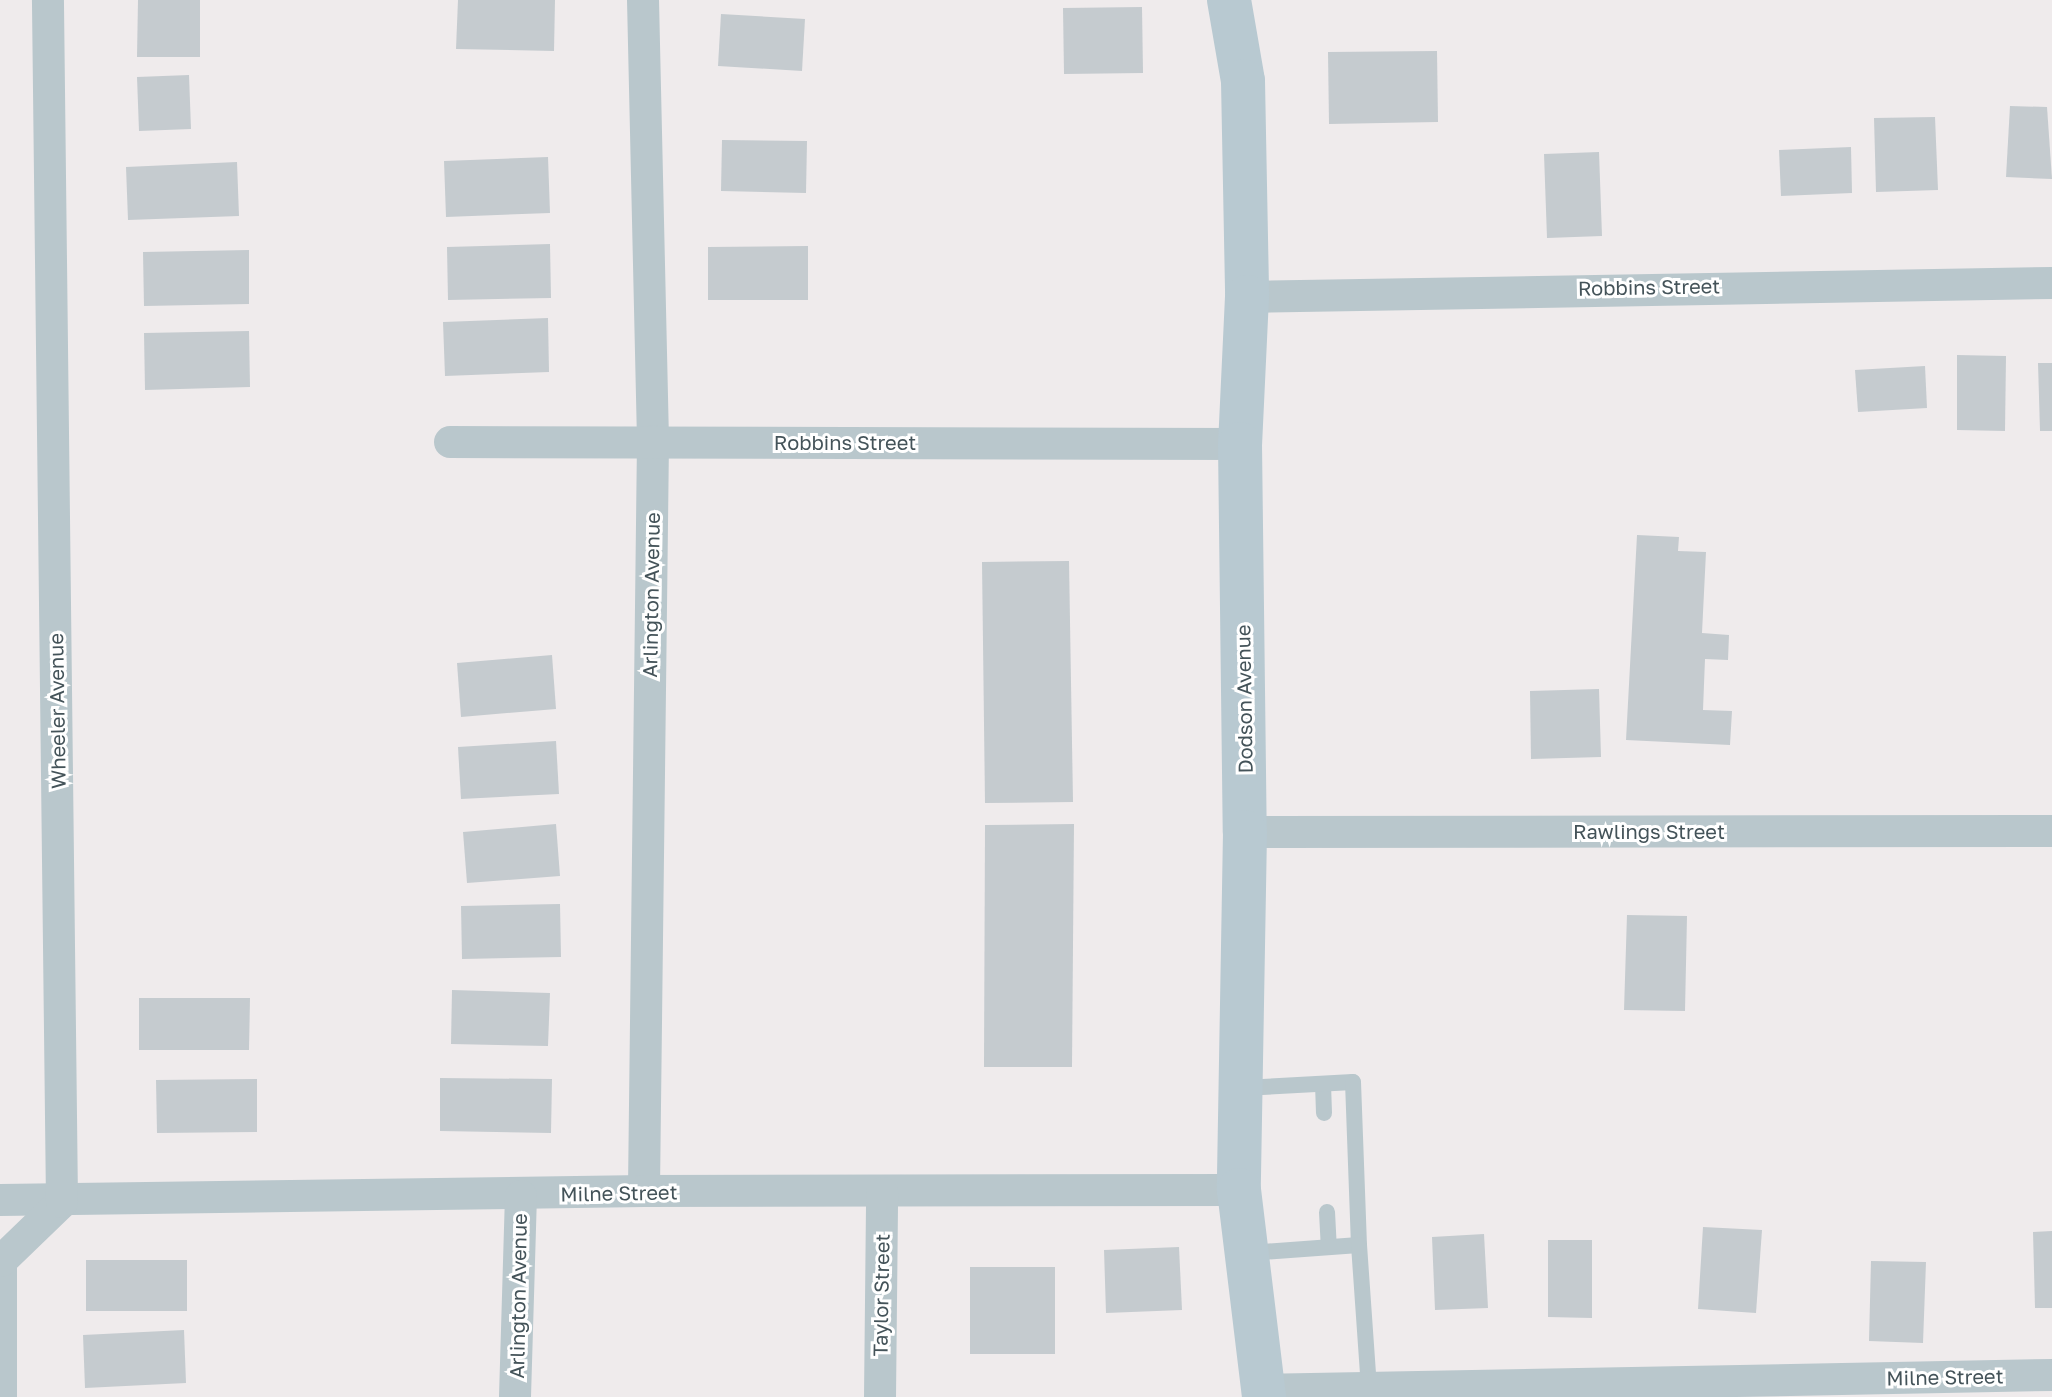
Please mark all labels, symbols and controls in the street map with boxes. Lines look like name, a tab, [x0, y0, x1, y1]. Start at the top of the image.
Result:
street label: Robbins Street	[1578, 274, 1720, 300]
street label: Robbins Street	[774, 430, 916, 454]
street label: Arlington Avenue	[638, 512, 664, 678]
street label: Dodson Avenue	[1231, 624, 1257, 774]
street label: Wheeler Avenue	[44, 633, 70, 789]
street label: Rawlings Street	[1573, 819, 1725, 843]
street label: Milne Street	[560, 1180, 678, 1206]
street label: Arlington Avenue	[505, 1213, 531, 1379]
street label: Taylor Street	[868, 1233, 894, 1357]
street label: Milne Street	[1886, 1364, 2004, 1390]

